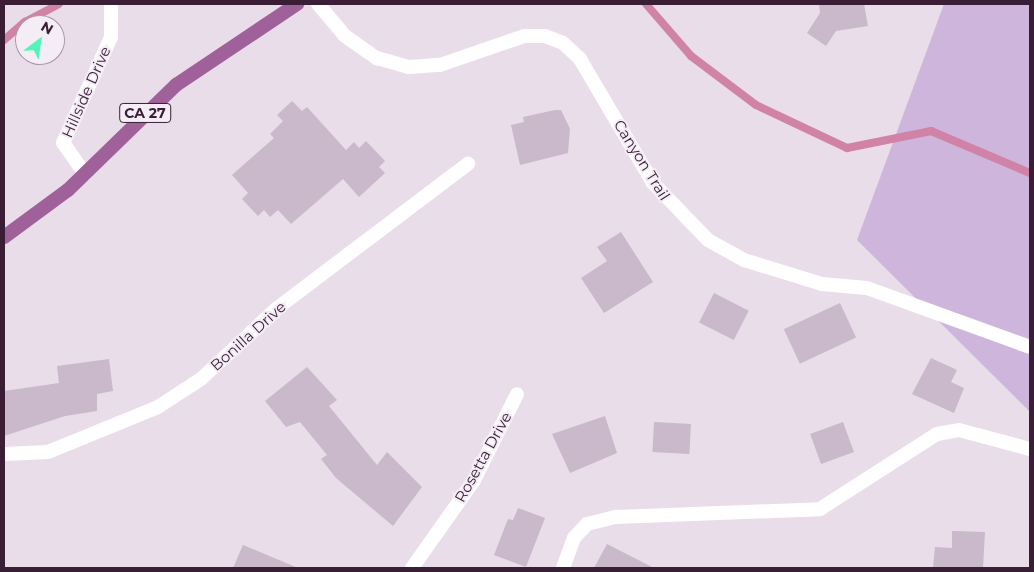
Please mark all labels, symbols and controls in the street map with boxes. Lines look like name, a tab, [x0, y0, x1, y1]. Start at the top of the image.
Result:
north arrow	[15, 15, 65, 65]
text: N	[38, 17, 57, 39]
street label: Hillside Drive	[58, 44, 114, 140]
road number: CA 27	[119, 102, 171, 125]
street label: Canyon Trail	[610, 117, 674, 203]
street label: Bonilla Drive	[207, 298, 289, 374]
street label: Rosetta Drive	[451, 409, 515, 505]

